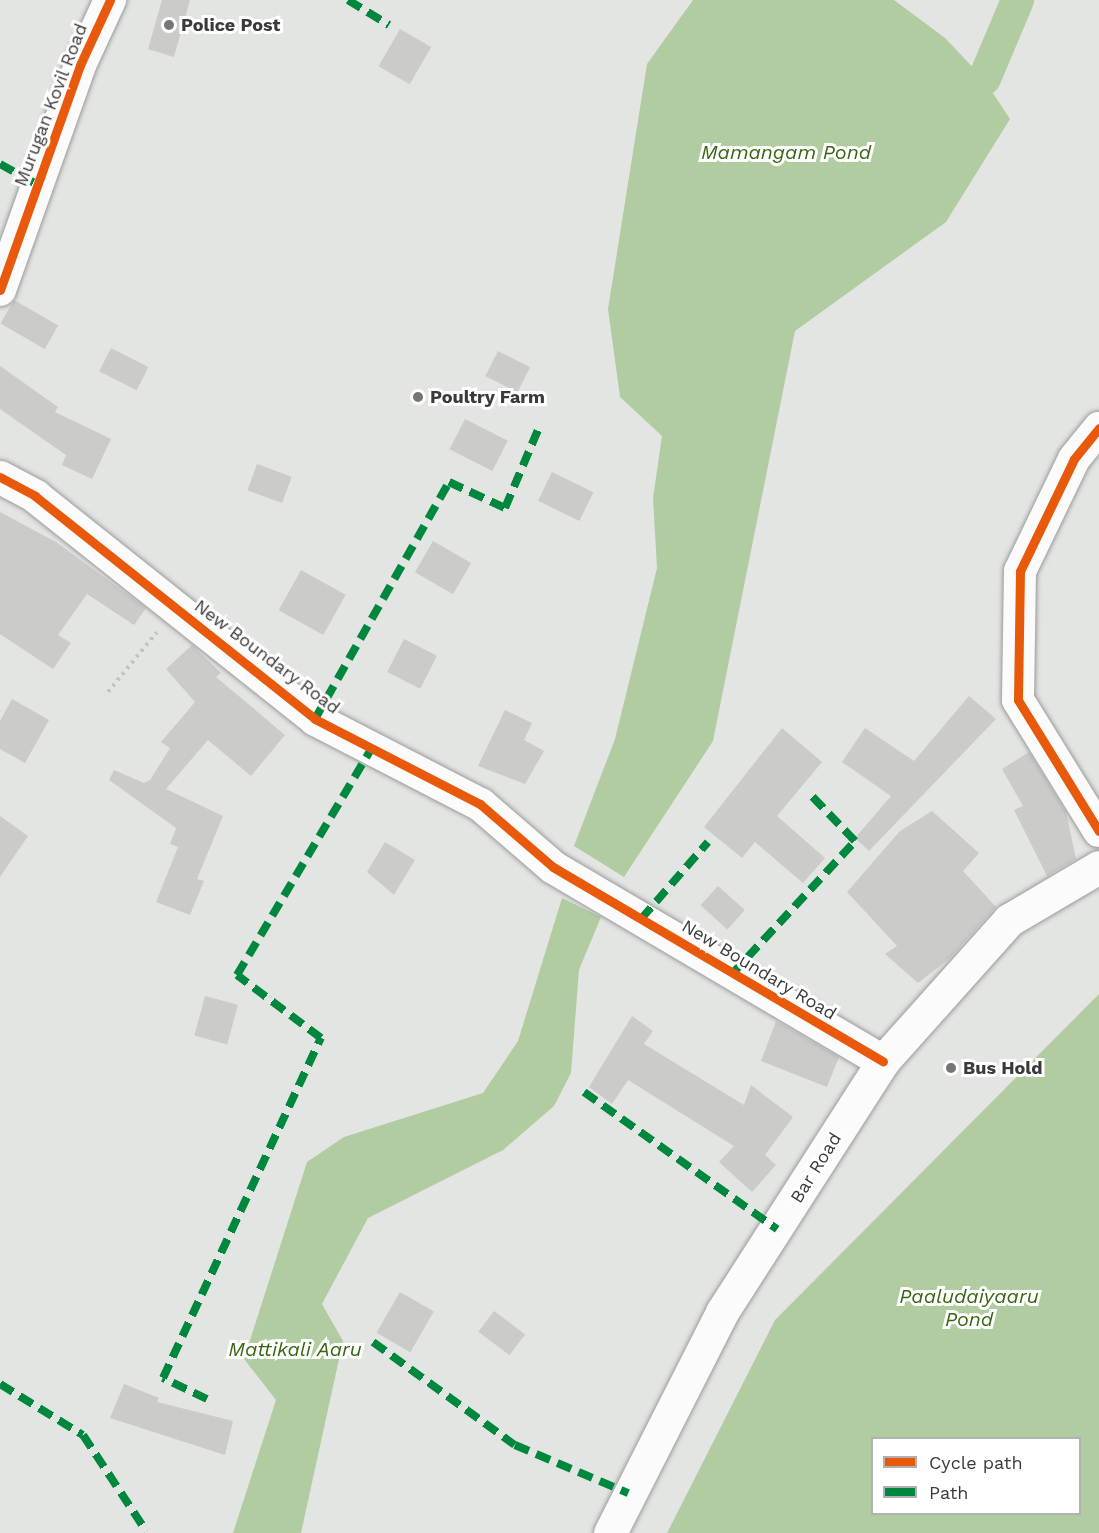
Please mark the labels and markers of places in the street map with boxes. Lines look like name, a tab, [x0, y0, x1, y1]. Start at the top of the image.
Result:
place label: Police Post	[181, 14, 280, 36]
marker: Police Post	[162, 18, 176, 32]
place label: Poultry Farm	[430, 386, 545, 408]
marker: Poultry Farm	[411, 390, 425, 404]
place label: Bus Hold	[963, 1057, 1042, 1079]
marker: Bus Hold	[944, 1061, 958, 1075]

